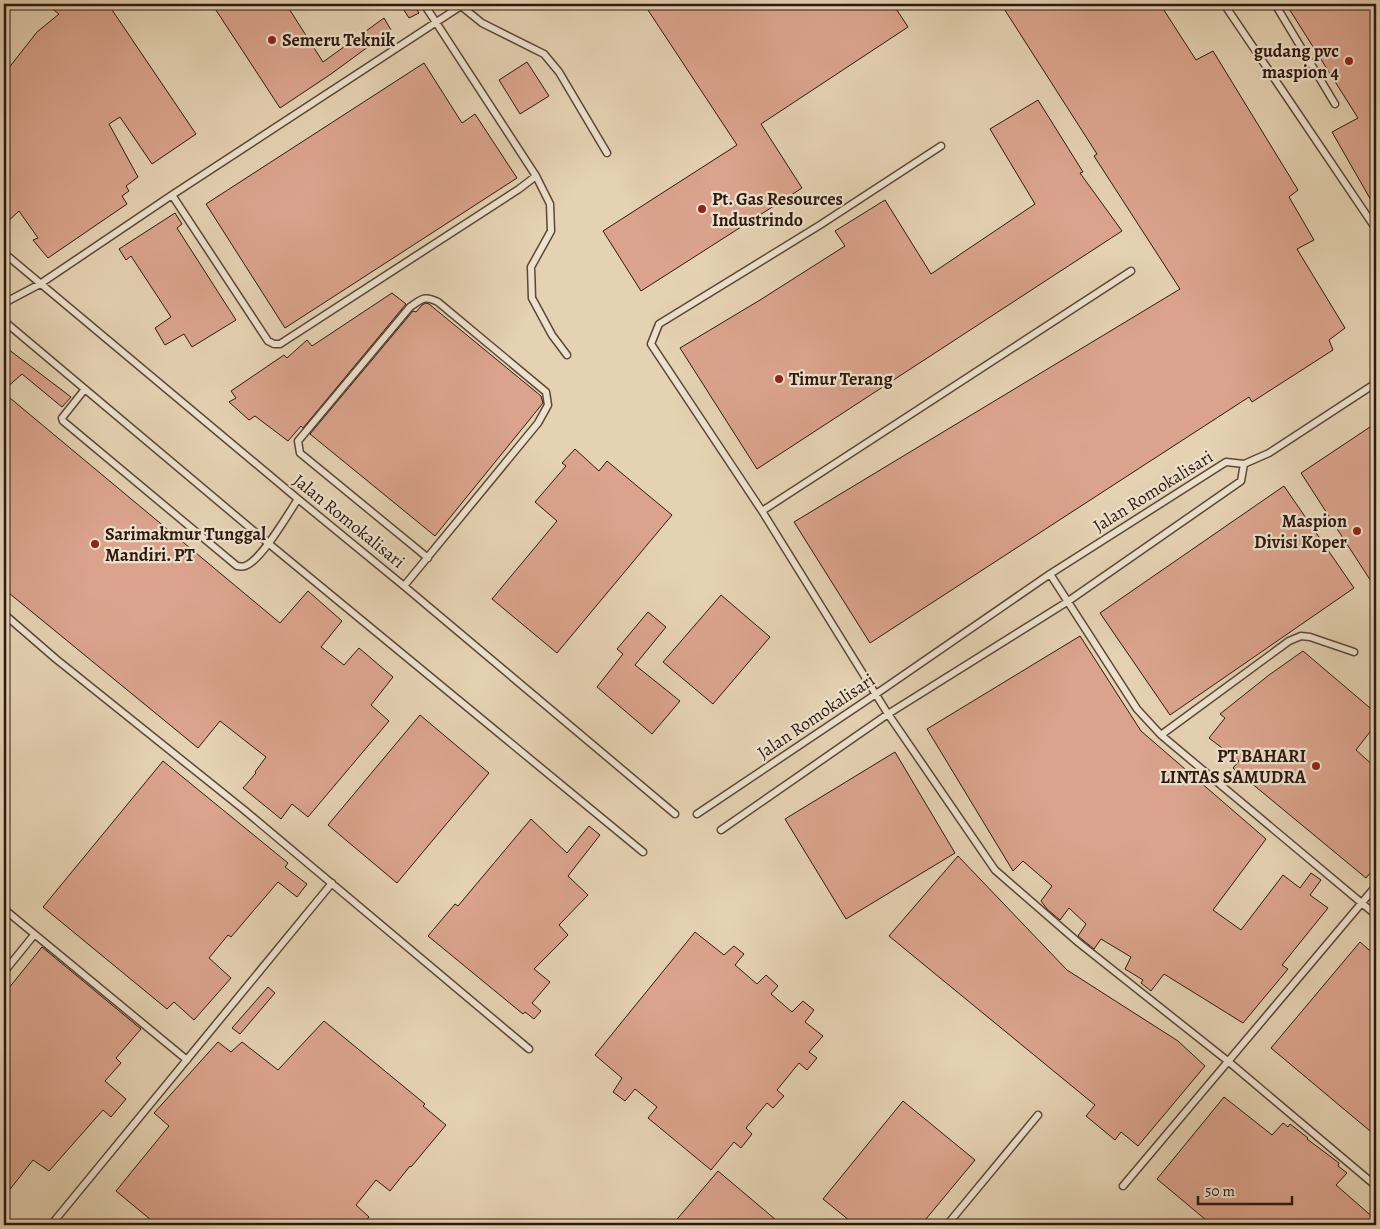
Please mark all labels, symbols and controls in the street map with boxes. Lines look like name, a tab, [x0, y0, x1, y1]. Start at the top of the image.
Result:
place label: Semeru Teknik	[282, 28, 396, 52]
marker: Semeru Teknik	[266, 34, 278, 46]
place label: gudang pvc maspion 4	[1254, 39, 1340, 84]
marker: gudang pvc maspion 4	[1343, 55, 1355, 67]
place label: Pt. Gas Resources Industrindo	[712, 187, 843, 232]
marker: Pt. Gas Resources Industrindo	[696, 203, 708, 215]
place label: Timur Terang	[789, 367, 893, 391]
marker: Timur Terang	[773, 373, 785, 385]
street label: Jalan Romokalisari	[1088, 444, 1218, 538]
street label: Jalan Romokalisari	[288, 468, 410, 574]
place label: Maspion Divisi Koper	[1254, 509, 1348, 554]
place label: Sarimakmur Tunggal Mandiri. PT	[105, 522, 266, 567]
marker: Maspion Divisi Koper	[1351, 525, 1363, 537]
marker: Sarimakmur Tunggal Mandiri. PT	[89, 538, 101, 550]
street label: Jalan Romokalisari	[752, 668, 880, 764]
place label: PT BAHARI LINTAS SAMUDRA	[1160, 744, 1307, 789]
marker: PT BAHARI LINTAS SAMUDRA	[1310, 760, 1322, 772]
scale bar	[1198, 1174, 1291, 1206]
text: 50 m	[1205, 1181, 1235, 1201]

